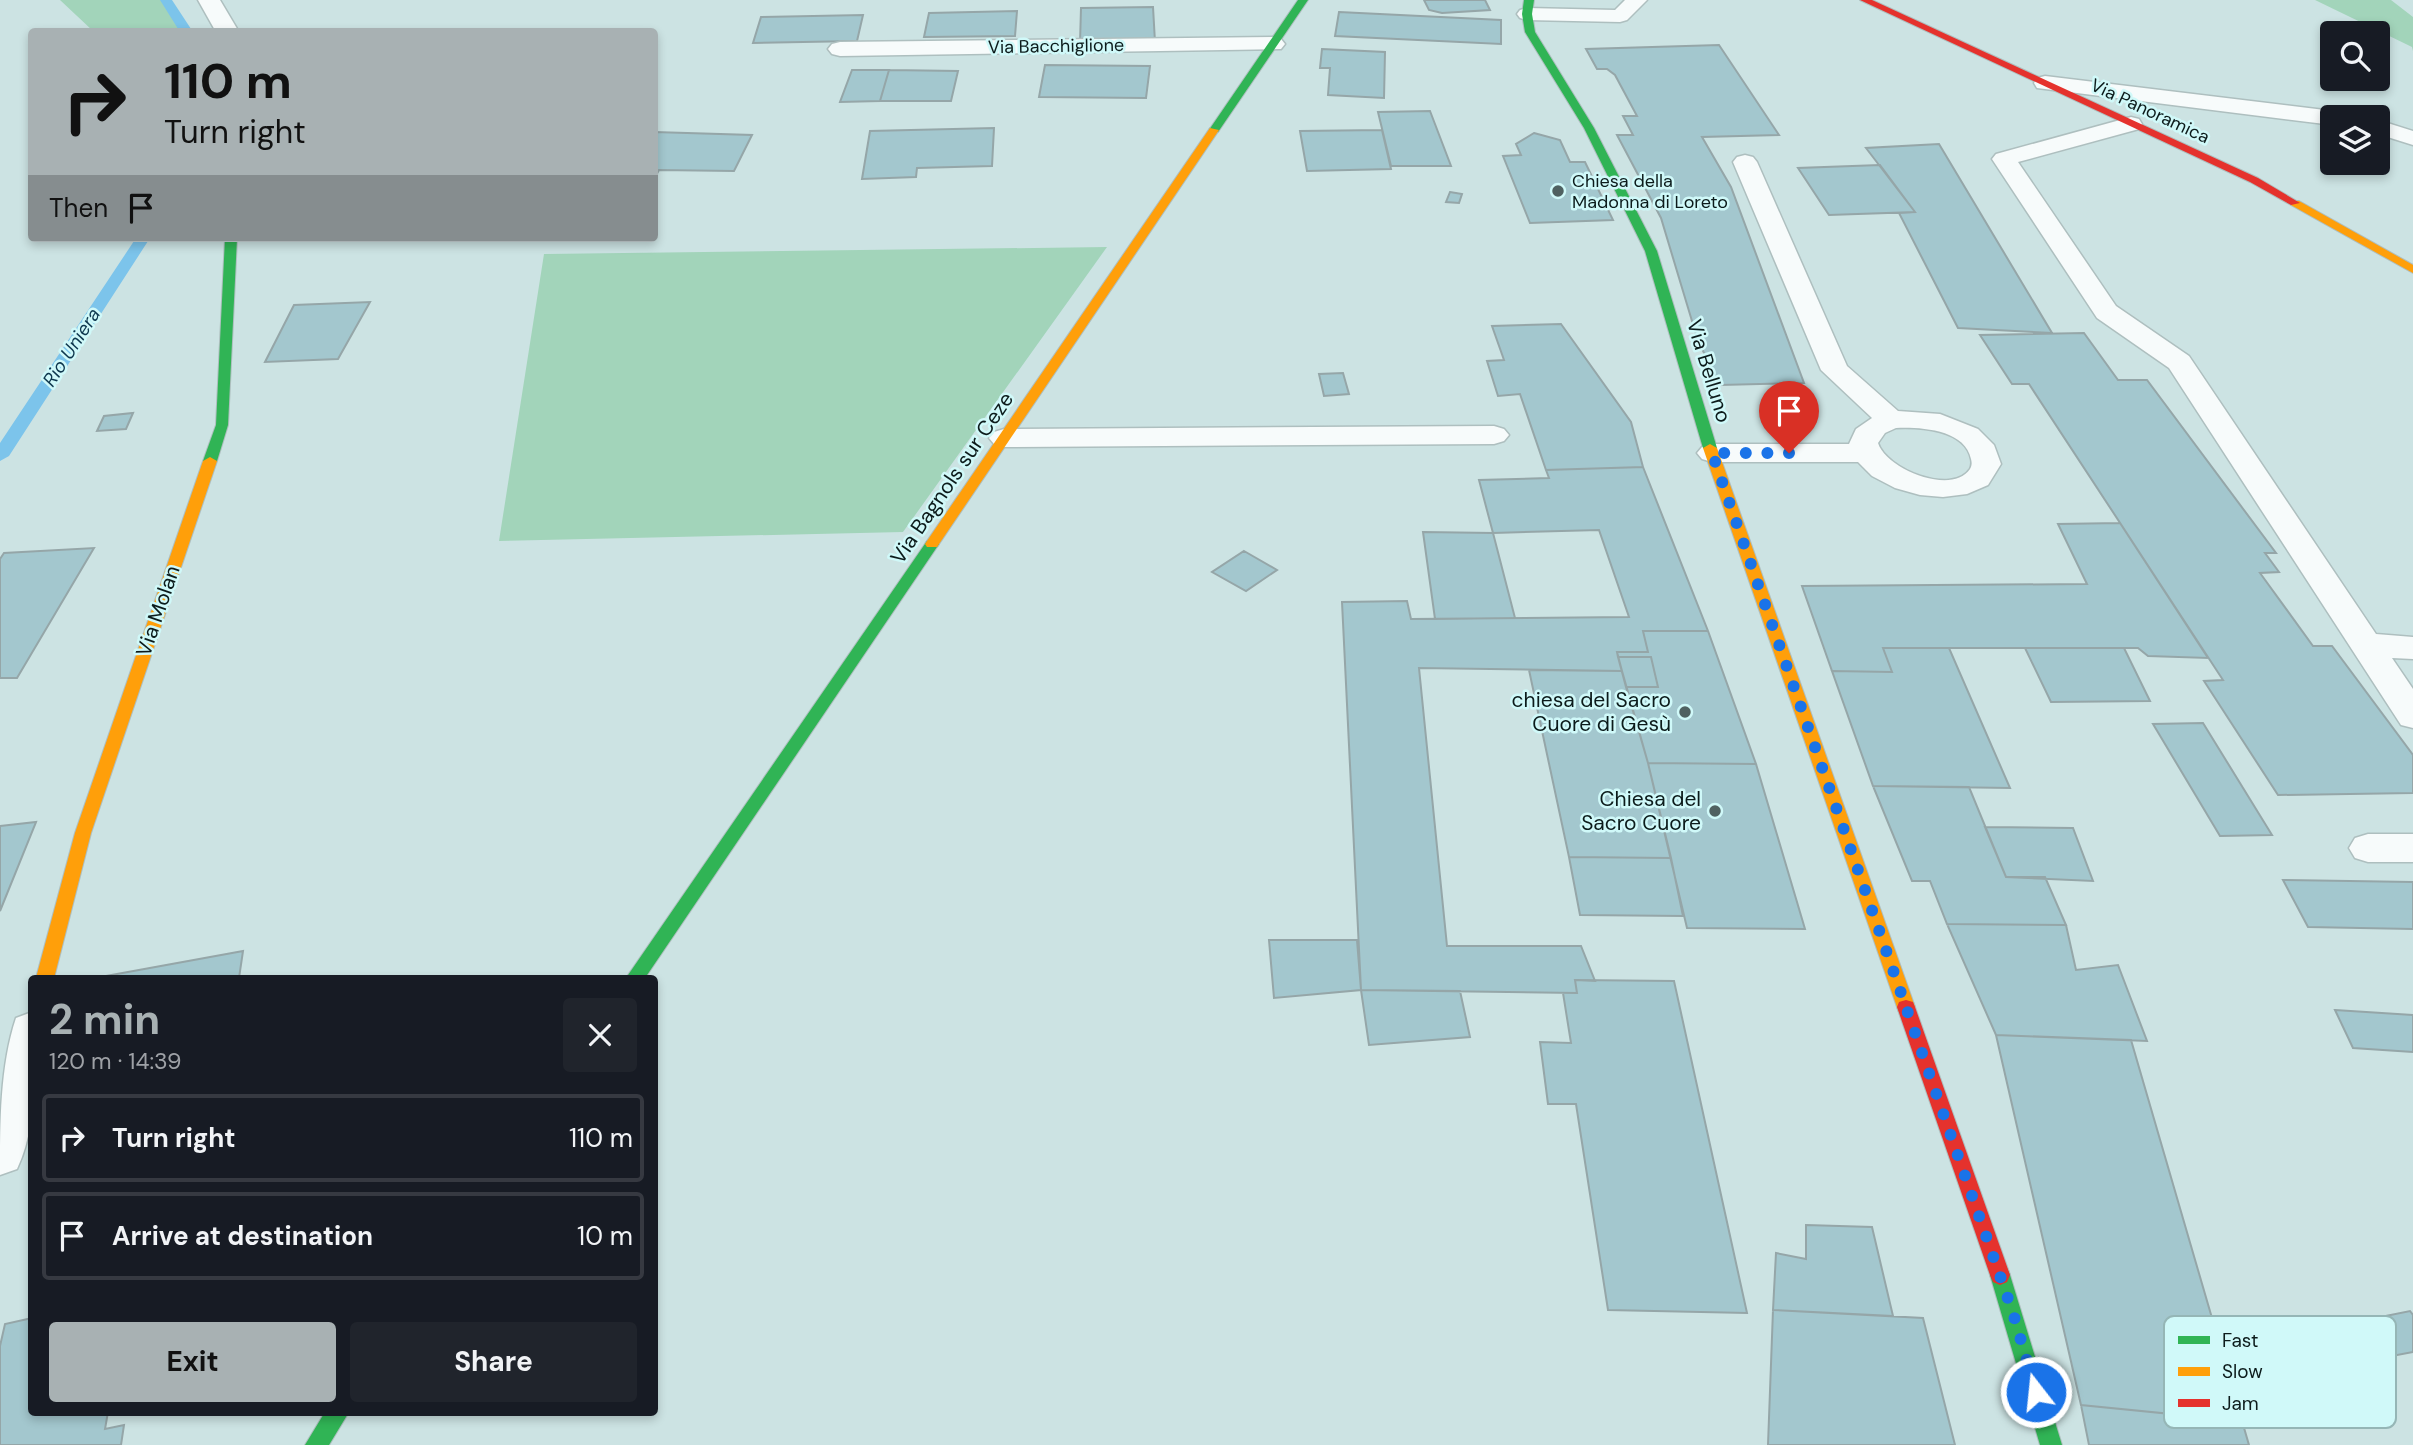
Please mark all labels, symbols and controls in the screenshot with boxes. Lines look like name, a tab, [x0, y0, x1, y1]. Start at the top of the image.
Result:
map controls	[2320, 21, 2390, 175]
button: search	[2320, 21, 2390, 91]
street label: Via Bacchiglione	[988, 33, 1124, 59]
text: 110 m	[164, 49, 292, 113]
icon: right	[49, 56, 140, 147]
street label: Via Panoramica	[2087, 73, 2213, 149]
button: layers	[2320, 105, 2390, 175]
text: Turn right	[164, 111, 306, 153]
place label: Chiesa della Madonna di Loreto	[1572, 169, 1728, 214]
marker: Chiesa della Madonna di Loreto	[1550, 183, 1566, 199]
icon: arrive	[122, 189, 160, 227]
text: Then	[49, 191, 108, 225]
water label: Rio Uniera	[37, 303, 106, 391]
street label: Via Belluno	[1680, 316, 1738, 426]
pin	[1759, 381, 1819, 453]
street label: Via Bagnols sur Ceze	[884, 387, 1020, 569]
icon: arrive	[1770, 392, 1808, 430]
street label: Via Molan	[129, 562, 187, 660]
place label: chiesa del Sacro Cuore di Gesù	[1512, 686, 1671, 738]
marker: chiesa del Sacro Cuore di Gesù	[1677, 704, 1693, 720]
place label: Chiesa del Sacro Cuore	[1581, 785, 1701, 837]
marker: Chiesa del Sacro Cuore	[1707, 803, 1723, 819]
text: 2 min	[49, 992, 160, 1047]
button: close	[563, 998, 637, 1072]
text: 120 m · 14:39	[49, 1046, 181, 1076]
icon: right	[53, 1119, 91, 1157]
text: Turn right	[112, 1121, 236, 1155]
text: 110 m	[569, 1121, 633, 1155]
icon: arrive	[53, 1217, 91, 1255]
text: Arrive at destination	[112, 1219, 373, 1253]
text: 10 m	[577, 1219, 633, 1253]
legend	[2164, 1316, 2396, 1428]
button: Exit	[49, 1322, 336, 1402]
button: Share	[350, 1322, 637, 1402]
text: Fast	[2222, 1328, 2258, 1353]
position arrow	[1999, 1355, 2073, 1429]
text: Slow	[2222, 1359, 2263, 1384]
text: Jam	[2222, 1391, 2259, 1416]

